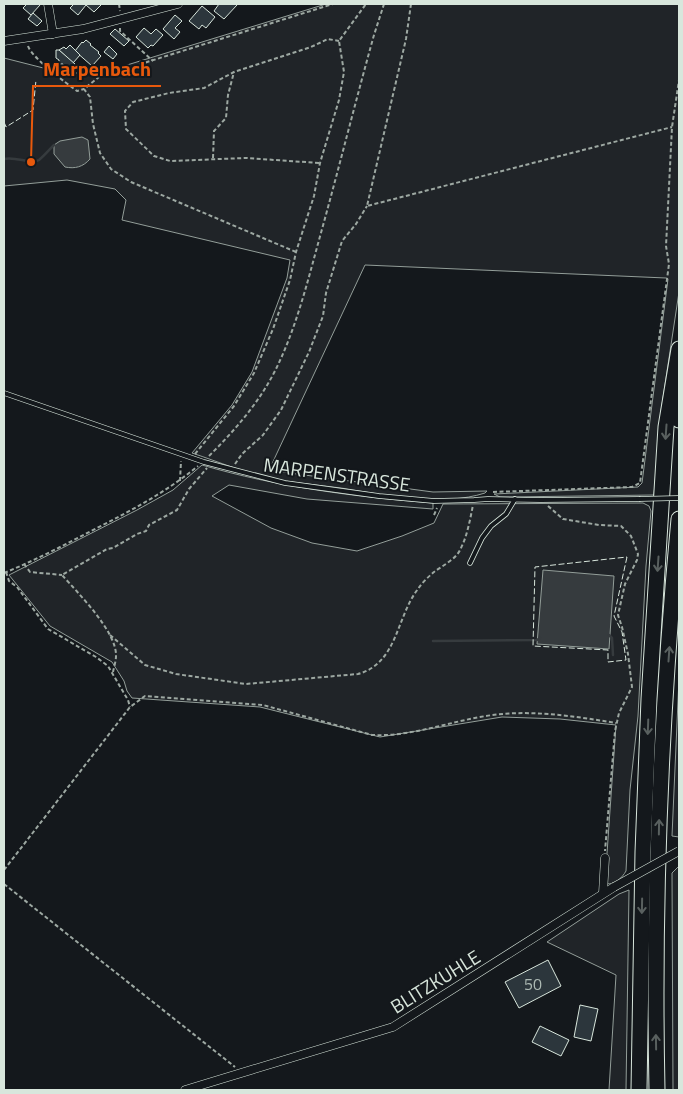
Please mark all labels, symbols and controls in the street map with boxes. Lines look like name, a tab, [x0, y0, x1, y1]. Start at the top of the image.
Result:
callout: Marpenbach	[33, 51, 161, 86]
text: Marpenbach	[43, 53, 151, 84]
one-way arrow	[661, 423, 671, 439]
street label: MARPENSTRASSE	[262, 449, 412, 499]
one-way arrow	[653, 556, 662, 572]
one-way arrow	[664, 646, 673, 662]
one-way arrow	[643, 718, 653, 734]
one-way arrow	[655, 819, 664, 835]
one-way arrow	[637, 898, 647, 914]
street label: BLITZKUHLE	[384, 942, 486, 1020]
house number: 50	[524, 972, 542, 996]
one-way arrow	[651, 1034, 661, 1050]

